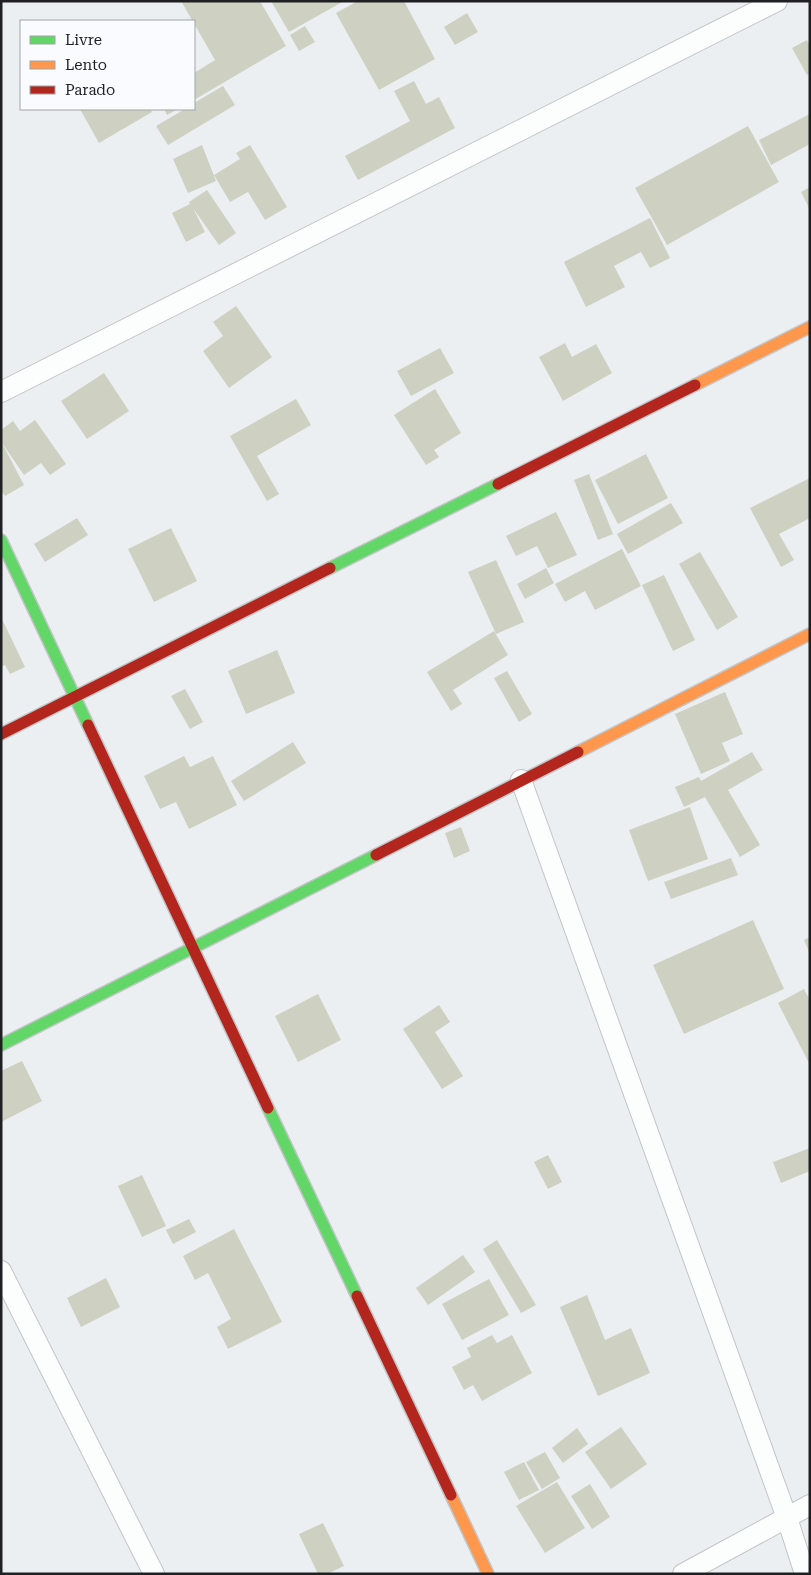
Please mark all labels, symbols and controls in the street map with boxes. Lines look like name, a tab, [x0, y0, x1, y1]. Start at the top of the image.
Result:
legend	[20, 20, 195, 110]
text: Livre	[65, 31, 102, 49]
text: Lento	[65, 56, 107, 74]
text: Parado	[65, 81, 115, 99]

